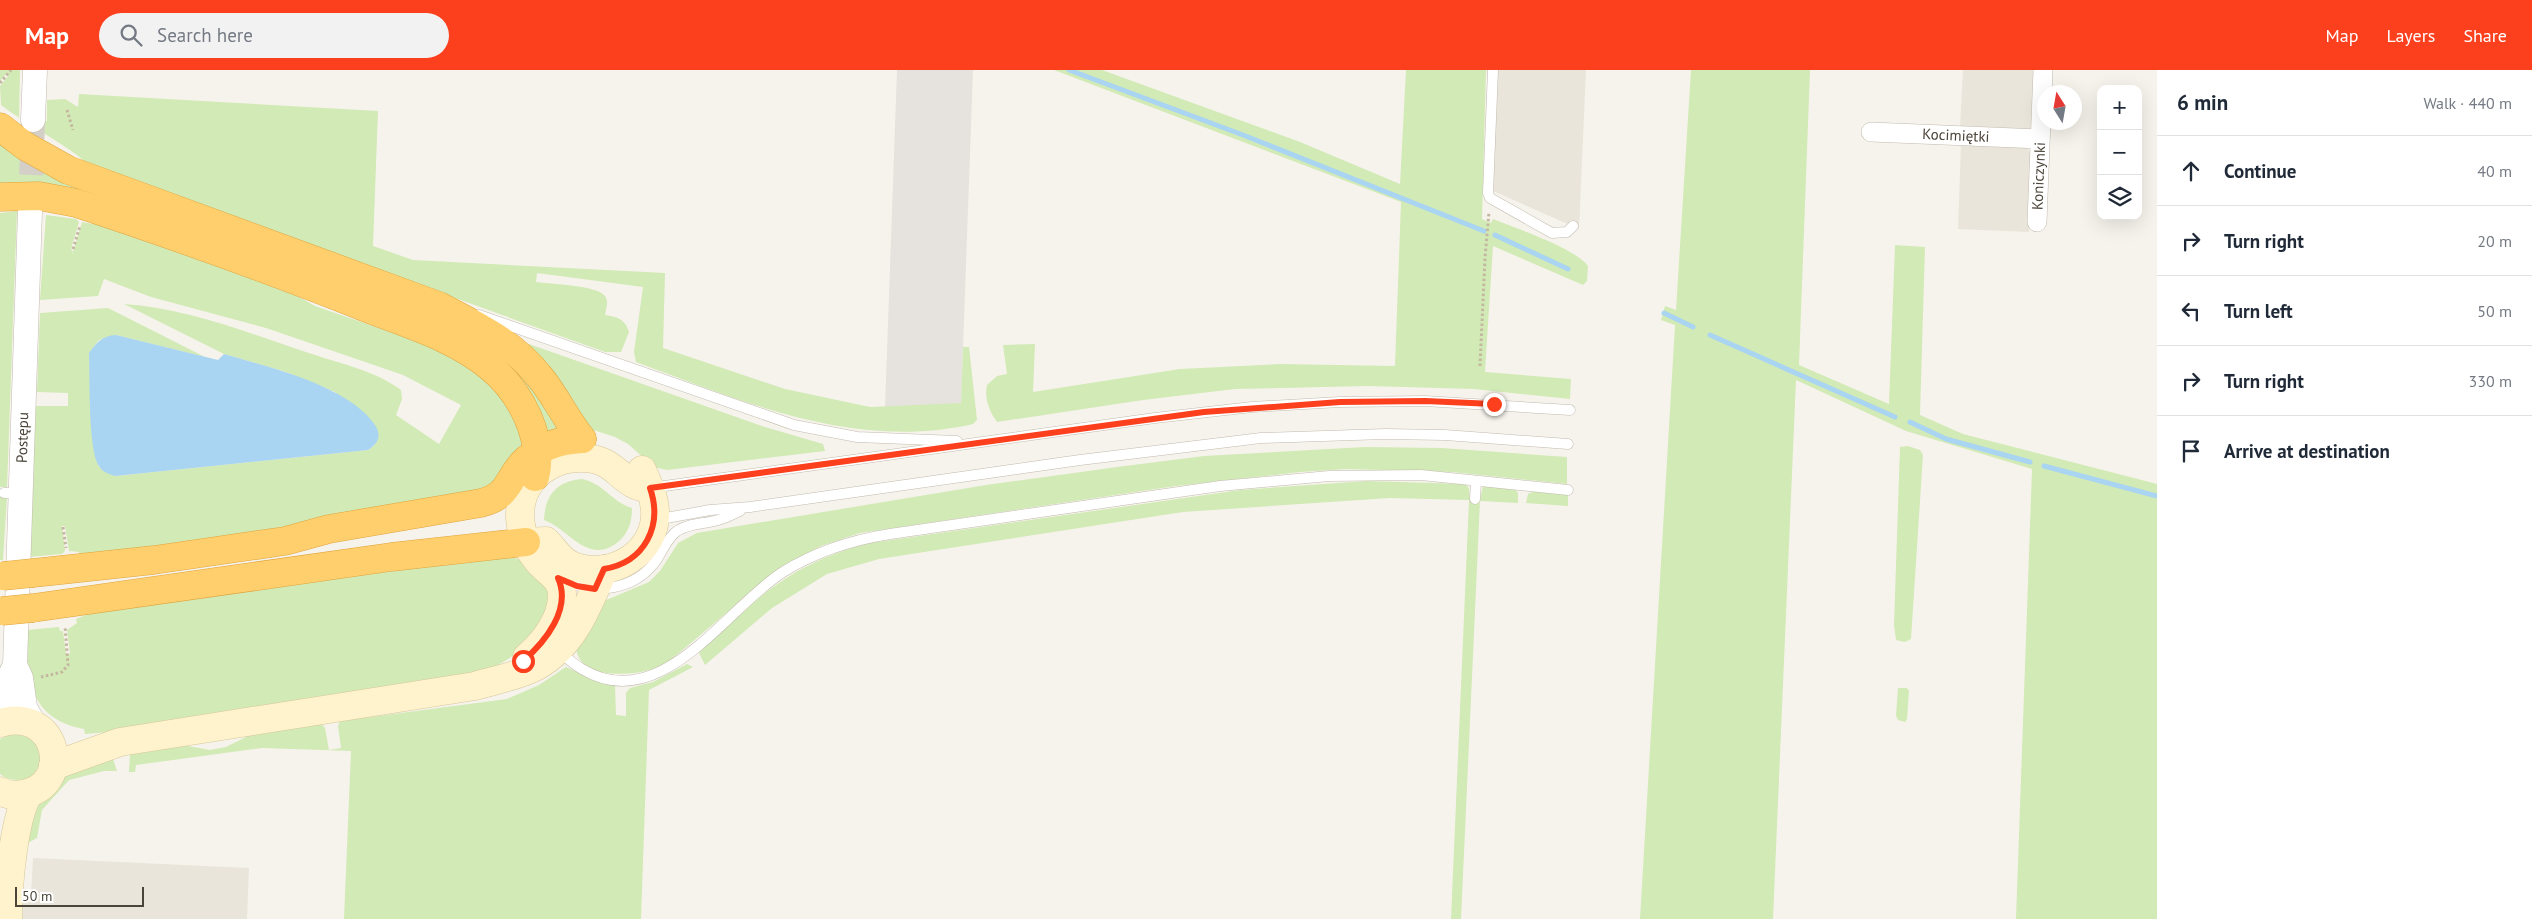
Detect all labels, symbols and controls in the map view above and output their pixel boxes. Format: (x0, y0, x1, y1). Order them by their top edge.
search box (99, 13, 449, 58)
text: Map (25, 20, 69, 51)
icon: search (117, 21, 145, 49)
text: Search here (157, 23, 253, 47)
text: Map (2326, 24, 2358, 47)
text: Layers (2386, 24, 2435, 47)
text: Share (2463, 24, 2507, 47)
north arrow (2037, 85, 2082, 130)
map controls (2097, 85, 2142, 220)
button: + (2097, 85, 2142, 130)
text: 6 min (2177, 89, 2228, 116)
text: Walk · 440 m (2423, 93, 2512, 113)
street label: Kocimiętki (1922, 124, 1990, 146)
button: − (2097, 130, 2142, 175)
street label: Koniczynki (2027, 142, 2049, 210)
icon: ahead (2177, 157, 2205, 185)
text: Continue (2224, 159, 2296, 183)
text: 40 m (2477, 161, 2512, 181)
button: layers (2097, 175, 2142, 220)
icon: right (2177, 227, 2205, 255)
text: Turn right (2224, 229, 2304, 253)
text: 20 m (2477, 231, 2512, 251)
icon: left (2177, 297, 2205, 325)
text: Turn left (2224, 299, 2293, 323)
text: 50 m (2477, 301, 2512, 321)
icon: right (2177, 367, 2205, 395)
text: Turn right (2224, 369, 2304, 393)
text: 330 m (2469, 371, 2512, 391)
route end (1483, 393, 1506, 416)
street label: Postępu (12, 412, 32, 463)
icon: arrive (2177, 437, 2205, 465)
text: Arrive at destination (2224, 439, 2390, 463)
route start (512, 650, 535, 673)
scale bar (15, 884, 144, 907)
text: 50 m (22, 887, 52, 905)

